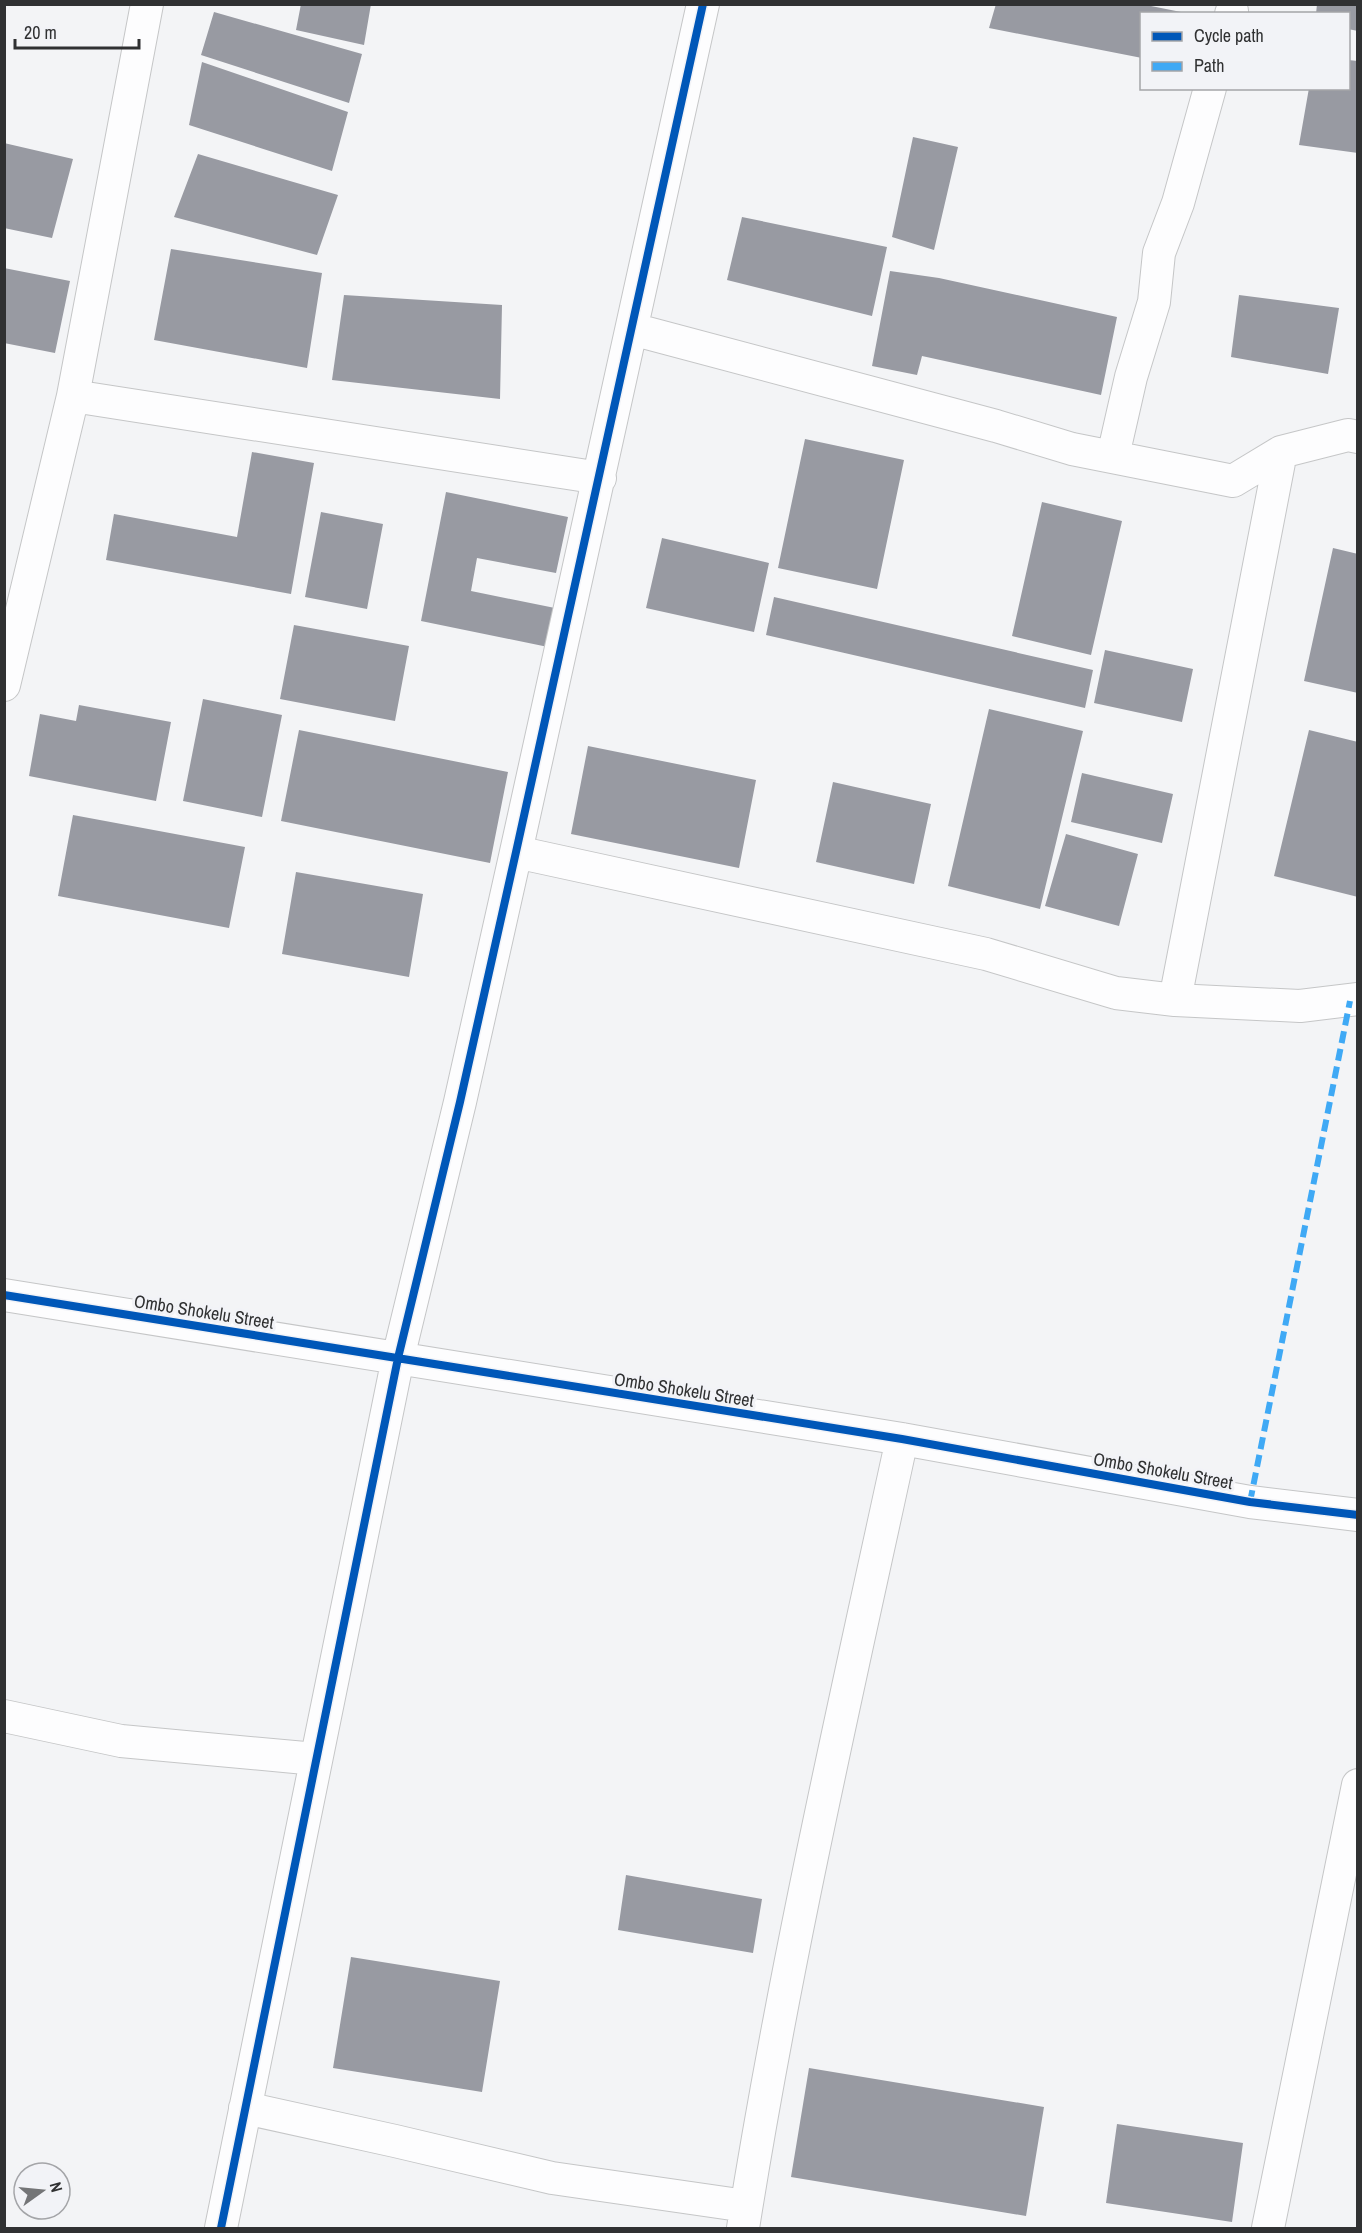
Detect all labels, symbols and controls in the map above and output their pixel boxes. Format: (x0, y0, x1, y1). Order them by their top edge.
scale bar (15, 12, 140, 50)
legend (1140, 12, 1350, 90)
text: 20 m (24, 20, 57, 45)
text: Cycle path (1194, 23, 1264, 48)
text: Path (1194, 53, 1224, 78)
street label: Ombo Shokelu Street (132, 1288, 276, 1335)
street label: Ombo Shokelu Street (612, 1366, 756, 1413)
street label: Ombo Shokelu Street (1091, 1446, 1235, 1495)
north arrow (12, 2161, 72, 2221)
text: N (45, 2180, 68, 2195)

